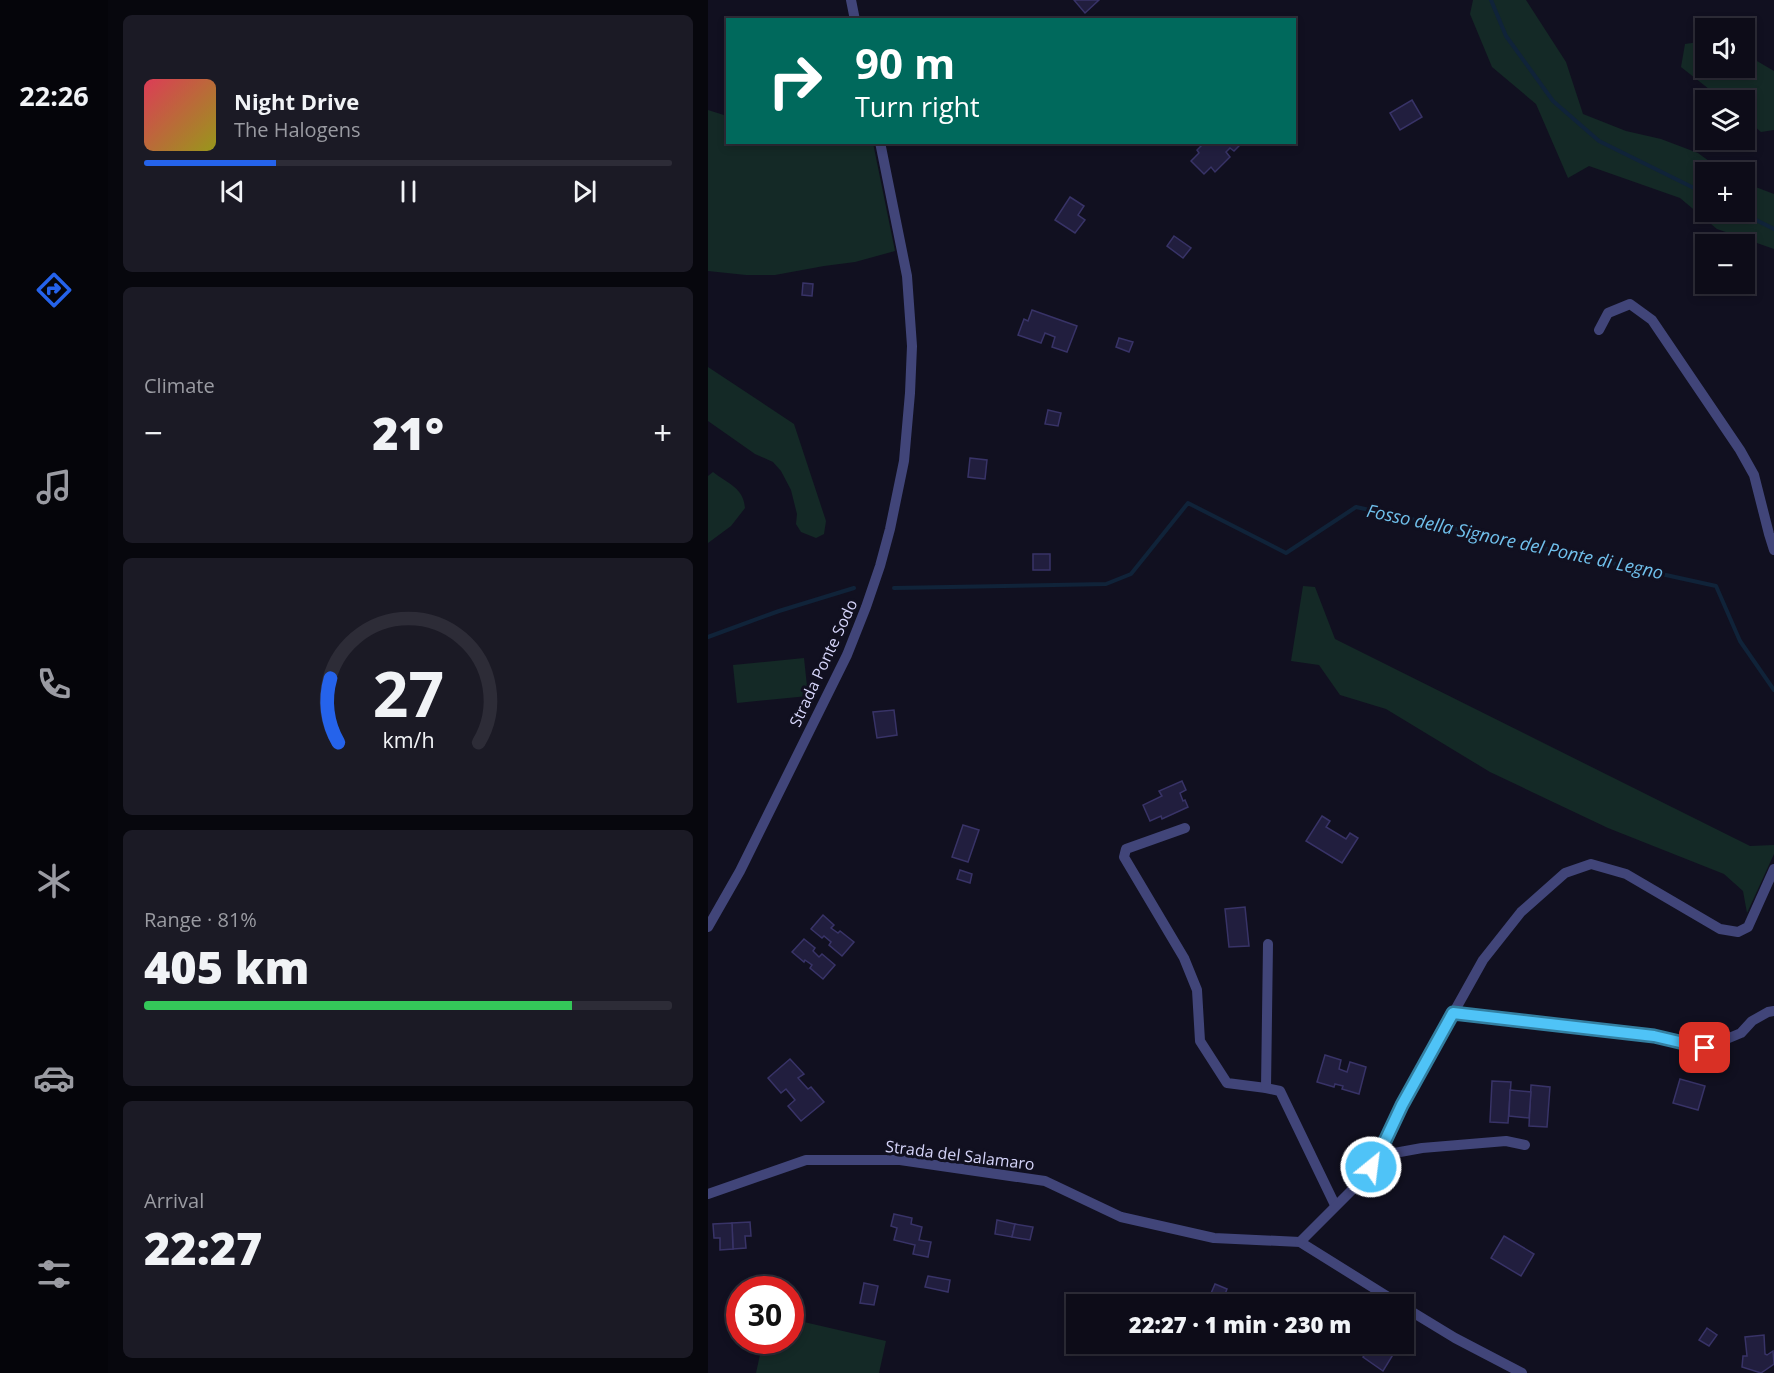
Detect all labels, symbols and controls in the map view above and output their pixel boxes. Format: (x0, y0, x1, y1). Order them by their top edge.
map controls (1695, 18, 1755, 294)
button: sound (1695, 18, 1755, 78)
text: 90 m (855, 34, 955, 91)
icon: right (756, 42, 834, 120)
text: 22:26 (19, 77, 89, 114)
text: Night Drive (234, 86, 359, 116)
text: Turn right (855, 88, 980, 125)
button: layers (1695, 90, 1755, 150)
text: The Halogens (234, 116, 361, 143)
button: + (1695, 162, 1755, 222)
icon: previous (216, 175, 249, 208)
icon: pause (392, 175, 425, 208)
icon: next (568, 175, 601, 208)
button: − (1695, 234, 1755, 294)
icon: directions (33, 269, 75, 311)
text: Climate (144, 372, 215, 399)
text: 21° (372, 402, 444, 463)
text: − (144, 410, 163, 455)
text: + (653, 410, 672, 455)
icon: music (33, 466, 75, 508)
water label: Fosso della Signore del Ponte di Legno (1365, 498, 1666, 584)
street label: Strada Ponte Sodo (784, 596, 862, 730)
text: 27 (372, 651, 444, 736)
icon: phone (33, 663, 75, 705)
text: km/h (382, 726, 434, 755)
icon: climate (33, 860, 75, 902)
text: Range · 81% (144, 906, 257, 933)
text: 405 km (144, 936, 309, 997)
pin (1679, 1022, 1730, 1073)
icon: arrive (1688, 1031, 1721, 1064)
icon: car (33, 1057, 75, 1099)
street label: Strada del Salamaro (884, 1135, 1036, 1175)
position arrow (1339, 1135, 1403, 1199)
text: Arrival (144, 1187, 204, 1214)
text: 22:27 (144, 1217, 262, 1278)
icon: filters (33, 1253, 75, 1295)
speed limit sign: 30 (726, 1276, 804, 1354)
text: 22:27 · 1 min · 230 m (1129, 1309, 1351, 1339)

